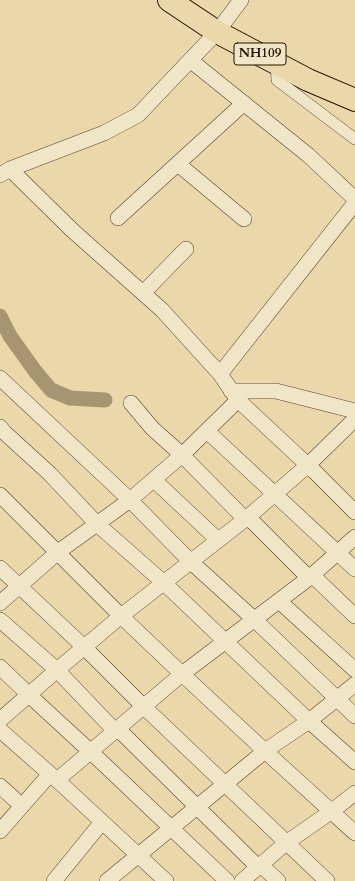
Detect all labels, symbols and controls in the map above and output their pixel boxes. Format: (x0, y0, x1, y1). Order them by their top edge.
road number: NH109 (234, 43, 286, 65)

